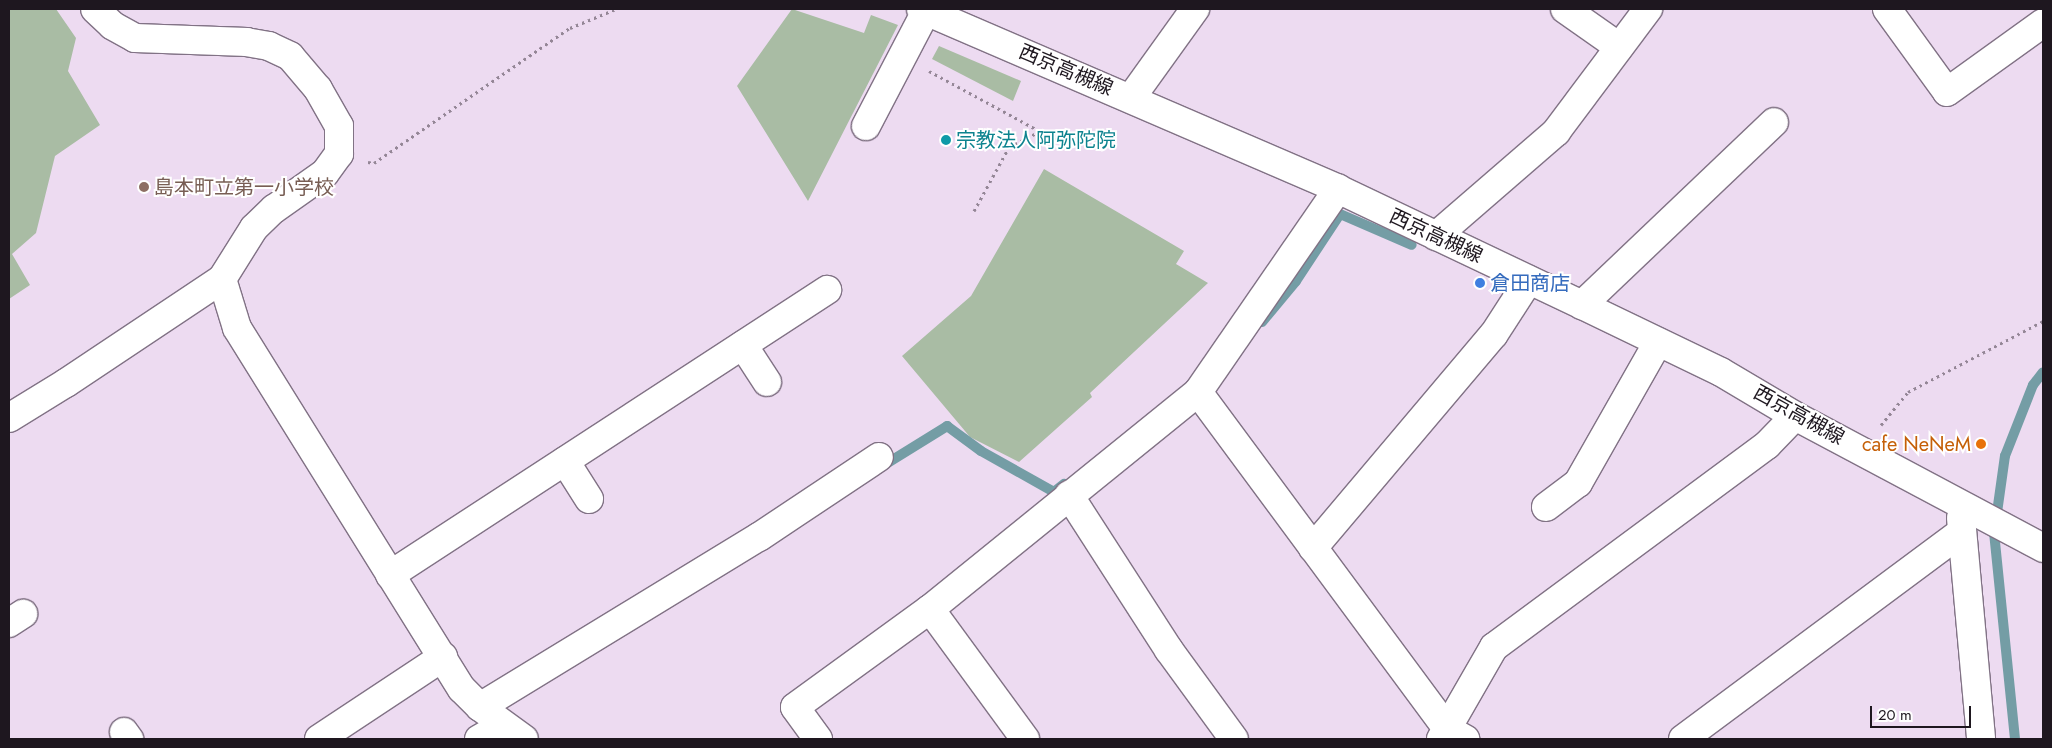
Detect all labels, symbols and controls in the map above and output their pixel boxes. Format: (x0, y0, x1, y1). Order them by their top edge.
street label: 西京高槻線 (1015, 39, 1117, 101)
place label: 宗教法人阿弥陀院 (956, 128, 1116, 152)
marker: 宗教法人阿弥陀院 (940, 134, 952, 146)
place label: 島本町立第一小学校 (154, 175, 334, 199)
marker: 島本町立第一小学校 (138, 181, 150, 193)
street label: 西京高槻線 (1386, 204, 1486, 268)
place label: 倉田商店 (1490, 271, 1570, 295)
marker: 倉田商店 (1474, 277, 1486, 289)
street label: 西京高槻線 (1749, 380, 1849, 450)
place label: cafe NeNeM (1862, 432, 1971, 456)
marker: cafe NeNeM (1975, 438, 1987, 450)
scale bar (1872, 696, 1973, 728)
text: 20 m (1878, 704, 1912, 726)

